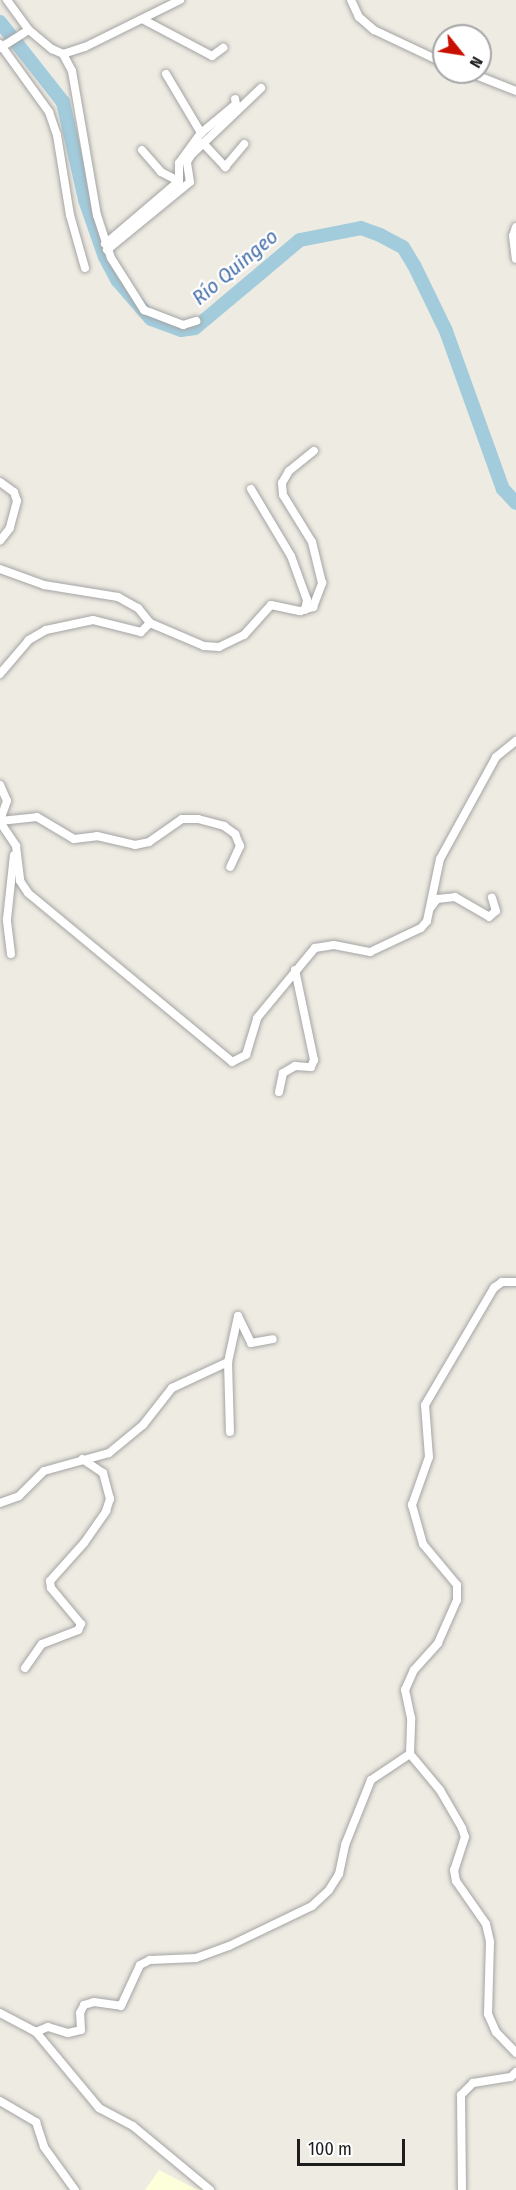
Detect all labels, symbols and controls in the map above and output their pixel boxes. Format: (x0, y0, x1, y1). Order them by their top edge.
north arrow (432, 24, 492, 84)
text: N (466, 53, 487, 71)
water label: Río Quingeo (187, 224, 283, 310)
scale bar (300, 2127, 408, 2165)
text: 100 m (308, 2138, 352, 2160)

